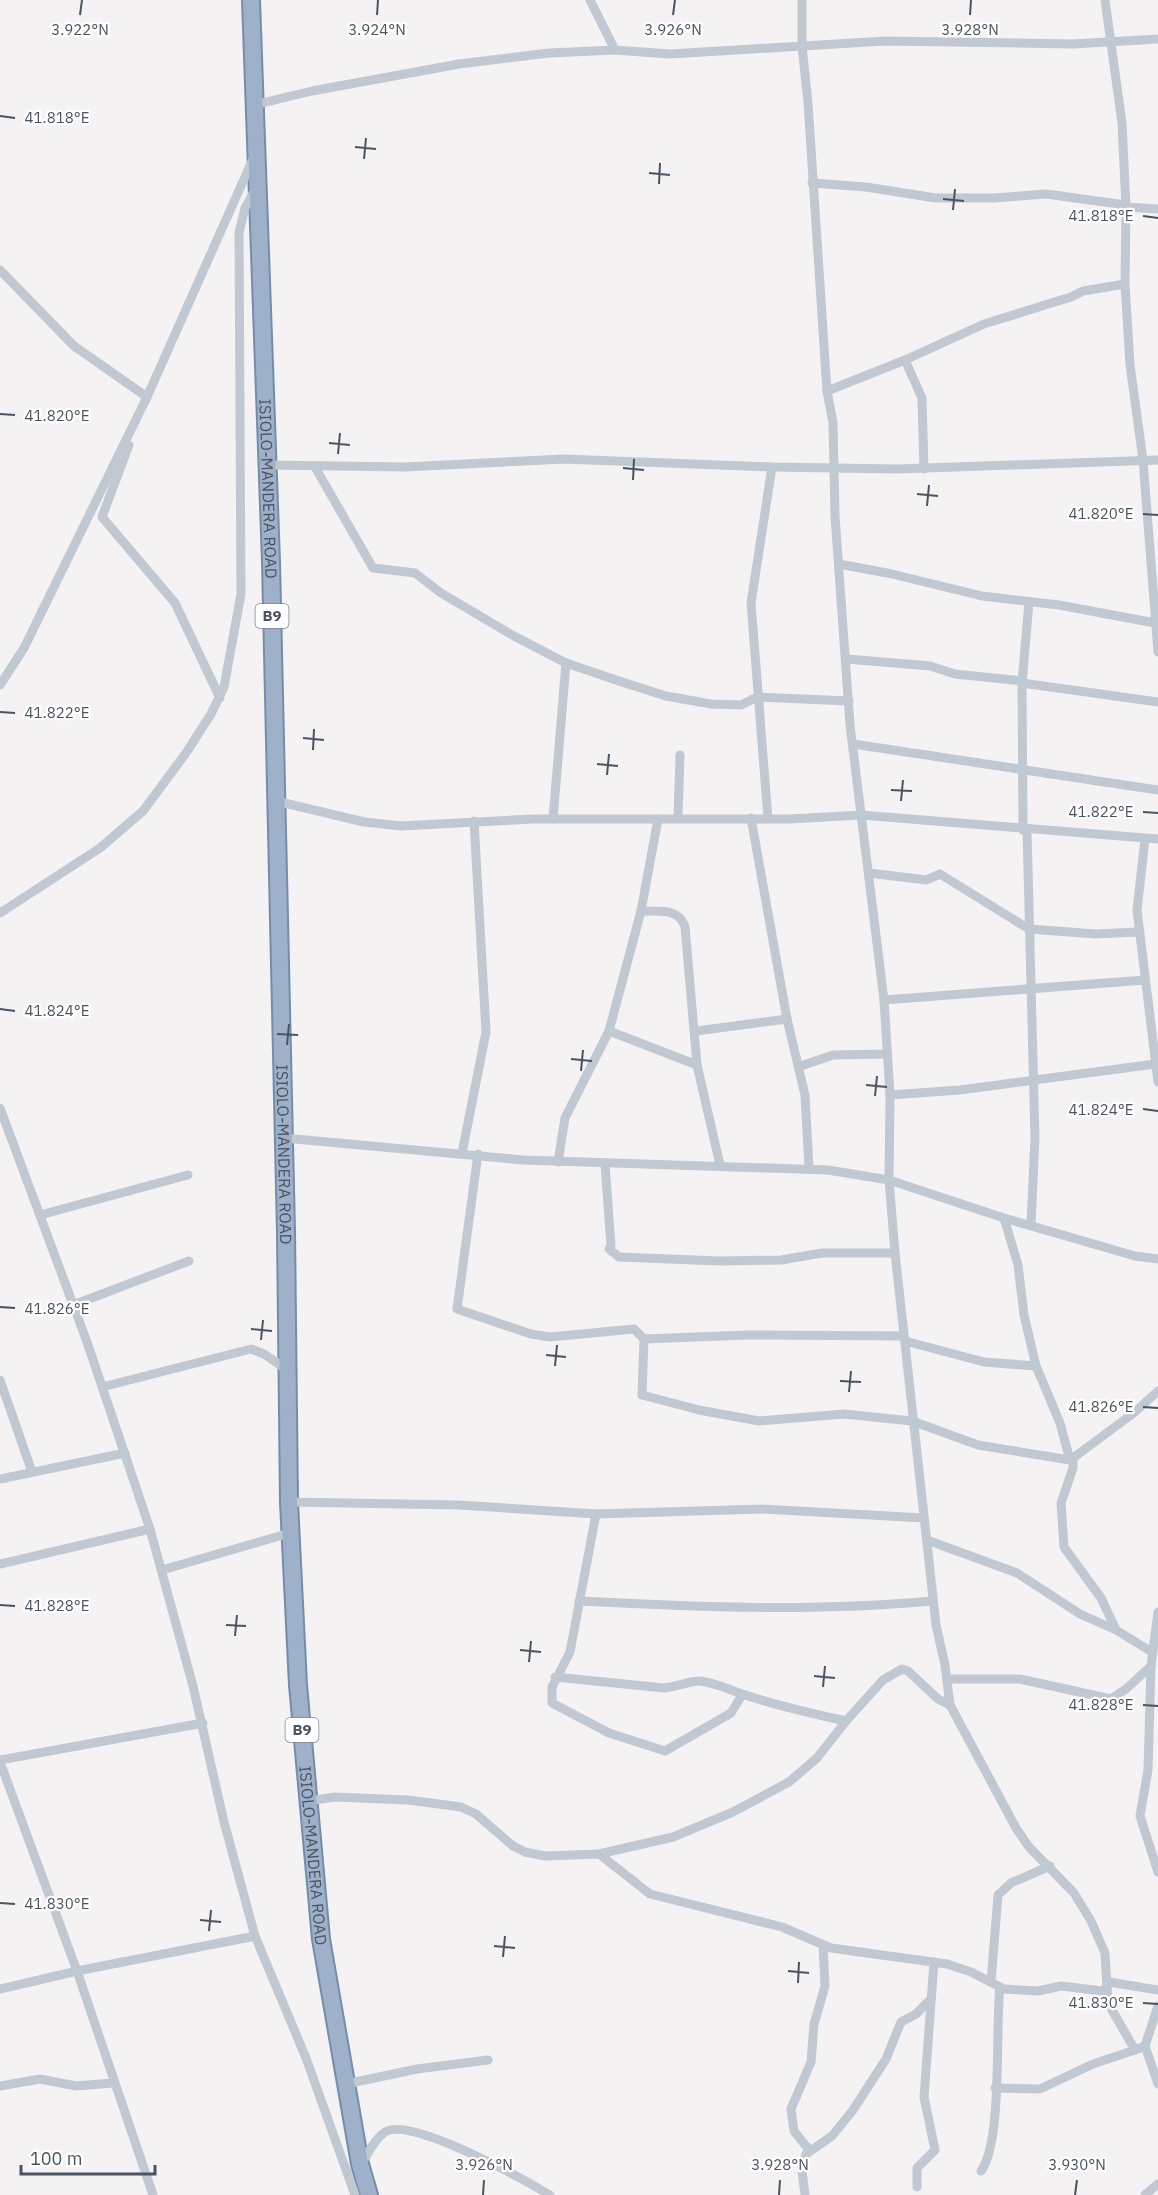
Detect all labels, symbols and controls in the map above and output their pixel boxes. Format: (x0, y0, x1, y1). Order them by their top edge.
text: 3.922°N (51, 20, 109, 39)
text: 3.924°N (348, 20, 406, 39)
text: 3.926°N (644, 20, 702, 39)
text: 3.928°N (941, 20, 999, 39)
text: 41.818°E (25, 108, 89, 127)
text: 41.818°E (1069, 206, 1133, 225)
street label: ISIOLO-MANDERA ROAD (255, 398, 281, 579)
text: 41.820°E (25, 406, 89, 425)
text: 41.820°E (1069, 504, 1133, 523)
road number: B9 (256, 604, 288, 628)
text: 41.822°E (25, 703, 89, 722)
text: 41.822°E (1069, 802, 1133, 821)
text: 41.824°E (25, 1001, 89, 1020)
street label: ISIOLO-MANDERA ROAD (272, 1064, 296, 1245)
text: 41.824°E (1069, 1100, 1133, 1119)
text: 41.826°E (25, 1299, 89, 1318)
text: 41.826°E (1069, 1397, 1133, 1416)
text: 41.828°E (25, 1596, 89, 1615)
text: 41.828°E (1069, 1695, 1133, 1714)
road number: B9 (286, 1718, 318, 1742)
street label: ISIOLO-MANDERA ROAD (295, 1765, 332, 1947)
text: 41.830°E (25, 1894, 89, 1913)
text: 41.830°E (1069, 1993, 1133, 2012)
scale bar (21, 2138, 154, 2176)
text: 100 m (30, 2147, 82, 2170)
text: 3.926°N (455, 2155, 513, 2174)
text: 3.928°N (751, 2155, 809, 2174)
text: 3.930°N (1048, 2155, 1106, 2174)

